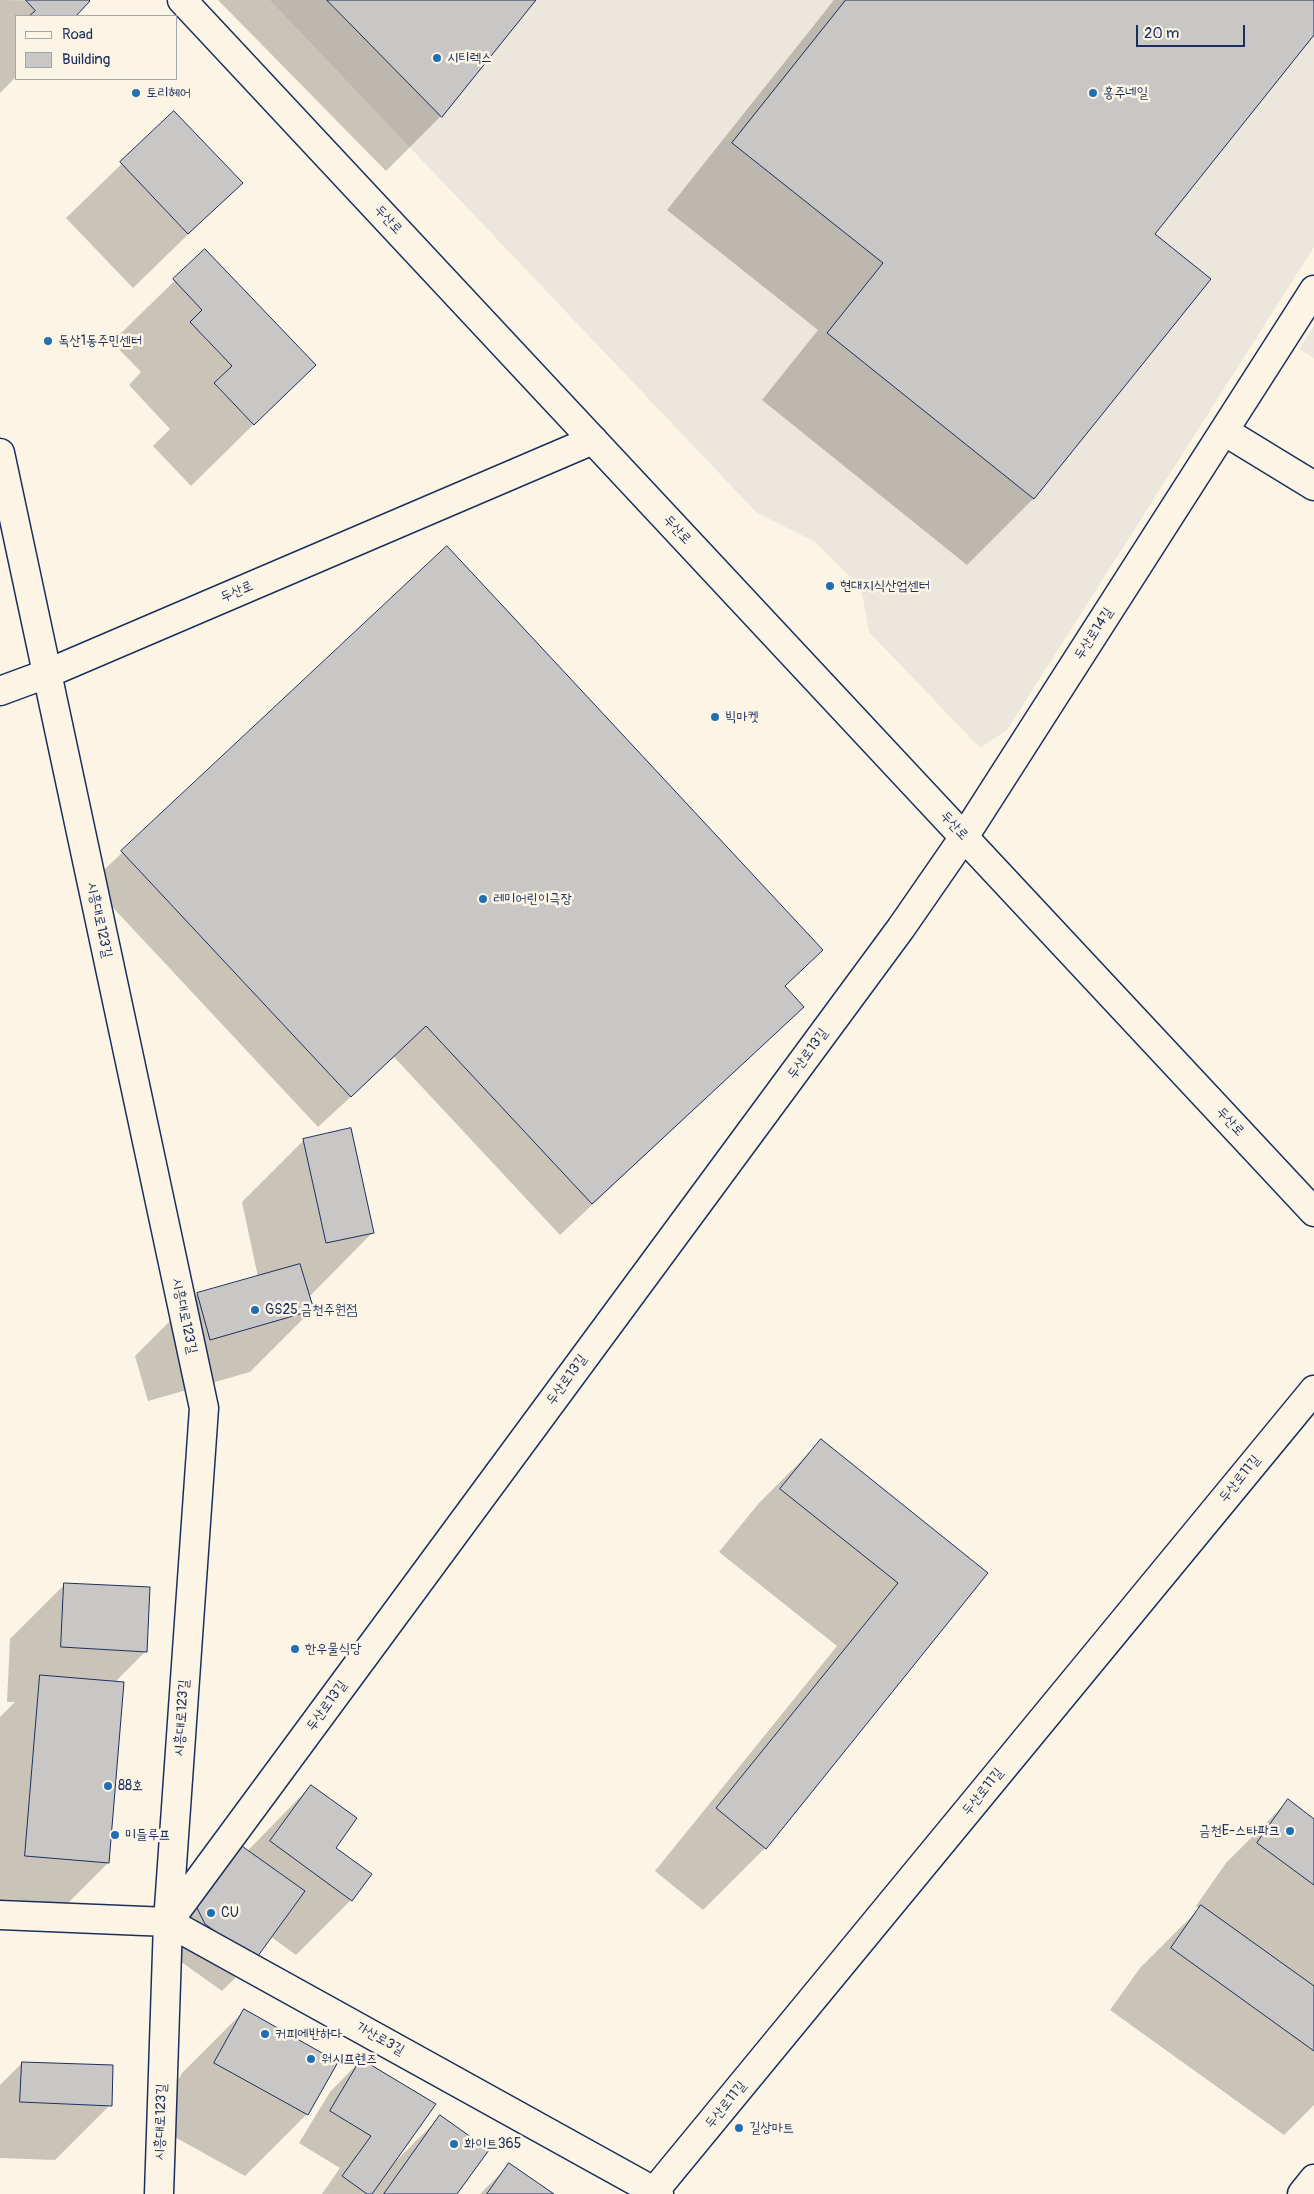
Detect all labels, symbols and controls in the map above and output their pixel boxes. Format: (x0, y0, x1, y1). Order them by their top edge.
legend (15, 15, 178, 80)
scale bar (1139, 15, 1248, 47)
text: 20 m (1144, 24, 1179, 43)
text: Road (62, 25, 93, 44)
text: Building (62, 50, 110, 69)
place label: 시티렉스 (447, 50, 492, 66)
marker: 시티렉스 (431, 52, 443, 64)
place label: 토리헤어 (146, 85, 191, 101)
place label: 홍주네일 (1103, 85, 1148, 101)
marker: 토리헤어 (130, 87, 142, 99)
marker: 홍주네일 (1087, 87, 1099, 99)
street label: 두산로 (370, 202, 406, 238)
place label: 독산1동주민센터 (58, 333, 142, 349)
marker: 독산1동주민센터 (42, 335, 54, 347)
street label: 두산로 (659, 512, 695, 548)
street label: 두산로 (218, 578, 256, 606)
place label: 현대지식산업센터 (840, 578, 930, 594)
marker: 현대지식산업센터 (824, 580, 836, 592)
street label: 두산로14길 (1071, 605, 1117, 663)
place label: 빅마켓 (725, 709, 759, 725)
marker: 빅마켓 (709, 711, 721, 723)
street label: 두산로 (936, 808, 972, 844)
street label: 시흥대로123길 (83, 881, 115, 959)
place label: 레미어린이극장 (493, 891, 572, 907)
marker: 레미어린이극장 (477, 893, 489, 905)
street label: 두산로13길 (784, 1025, 832, 1083)
street label: 두산로 (1212, 1104, 1248, 1140)
street label: 시흥대로123길 (168, 1277, 200, 1355)
place label: GS25 금천주원점 (265, 1302, 357, 1318)
marker: GS25 금천주원점 (249, 1304, 261, 1316)
street label: 두산로13길 (543, 1351, 591, 1409)
street label: 두산로11길 (1216, 1452, 1264, 1506)
place label: 한우물식당 (305, 1641, 361, 1657)
marker: 한우물식당 (289, 1643, 301, 1655)
street label: 두산로13길 (303, 1677, 351, 1735)
street label: 시흥대로123길 (171, 1679, 193, 1757)
street label: 두산로11길 (959, 1765, 1007, 1819)
place label: 88호 (118, 1778, 143, 1794)
marker: 88호 (102, 1780, 114, 1792)
place label: 금천E-스타파크 (1199, 1823, 1280, 1839)
marker: 금천E-스타파크 (1284, 1825, 1296, 1837)
place label: 미들루프 (125, 1827, 170, 1843)
marker: 미들루프 (109, 1829, 121, 1841)
place label: CU (221, 1905, 239, 1921)
marker: CU (205, 1907, 217, 1919)
street label: 가산로3길 (353, 2019, 407, 2059)
place label: 커피에반하다 (275, 2026, 343, 2042)
marker: 커피에반하다 (259, 2028, 271, 2040)
place label: 워시프렌즈 (321, 2051, 377, 2067)
marker: 워시프렌즈 (305, 2053, 317, 2065)
street label: 두산로11길 (702, 2078, 750, 2132)
street label: 시흥대로123길 (151, 2083, 171, 2161)
place label: 길상마트 (749, 2120, 794, 2136)
marker: 길상마트 (733, 2122, 745, 2134)
place label: 화이트365 (464, 2136, 521, 2152)
marker: 화이트365 (448, 2138, 460, 2150)

